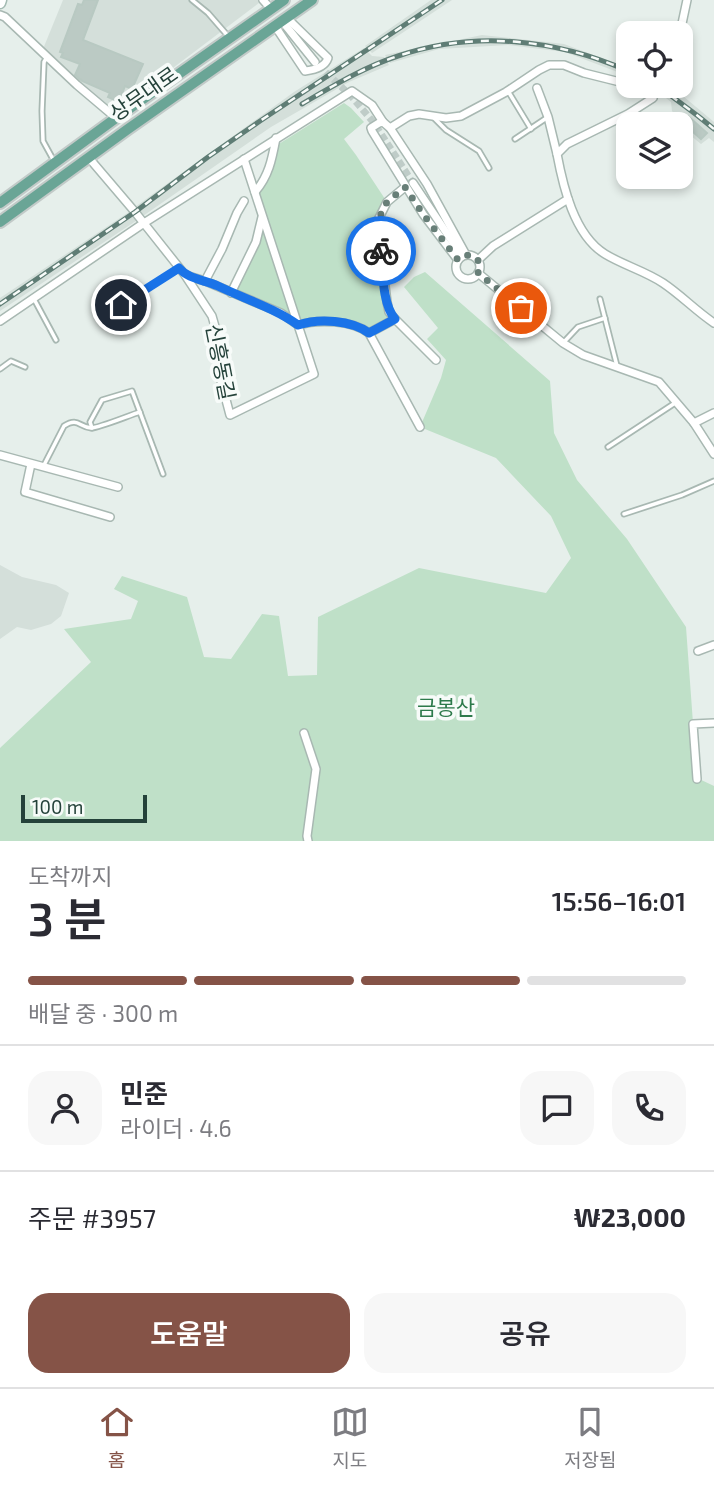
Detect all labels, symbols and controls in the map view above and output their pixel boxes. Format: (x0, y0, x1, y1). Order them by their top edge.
map controls (616, 21, 693, 189)
button: locate (616, 21, 693, 98)
street label: 상무대로 (104, 60, 182, 125)
button: layers (616, 112, 693, 189)
courier (346, 216, 416, 286)
icon: bike (362, 232, 400, 270)
pin (91, 275, 151, 335)
pin (491, 278, 551, 338)
icon: home (102, 286, 140, 324)
icon: bag (502, 289, 540, 327)
street label: 신흥동길 (202, 321, 241, 402)
park label: 금봉산 (417, 694, 475, 719)
scale bar (21, 792, 147, 824)
text: 100 m (32, 795, 83, 818)
text: 도착까지 (28, 862, 113, 890)
text: 15:56–16:01 (552, 885, 686, 916)
text: 3 분 (28, 890, 106, 945)
text: 배달 중 · 300 m (28, 999, 178, 1027)
button: person (28, 1071, 102, 1145)
button: chat (520, 1071, 594, 1145)
button: phone (612, 1071, 686, 1145)
text: 민준 (120, 1077, 168, 1108)
text: 라이더 · 4.6 (120, 1114, 232, 1142)
text: ₩23,000 (574, 1201, 686, 1232)
text: 주문 #3957 (28, 1202, 156, 1233)
button: 도움말 (28, 1293, 350, 1373)
button: 공유 (364, 1293, 686, 1373)
tab: 홈 (98, 1403, 136, 1472)
tab: 지도 (331, 1403, 369, 1472)
tab: 저장됨 (564, 1403, 616, 1472)

